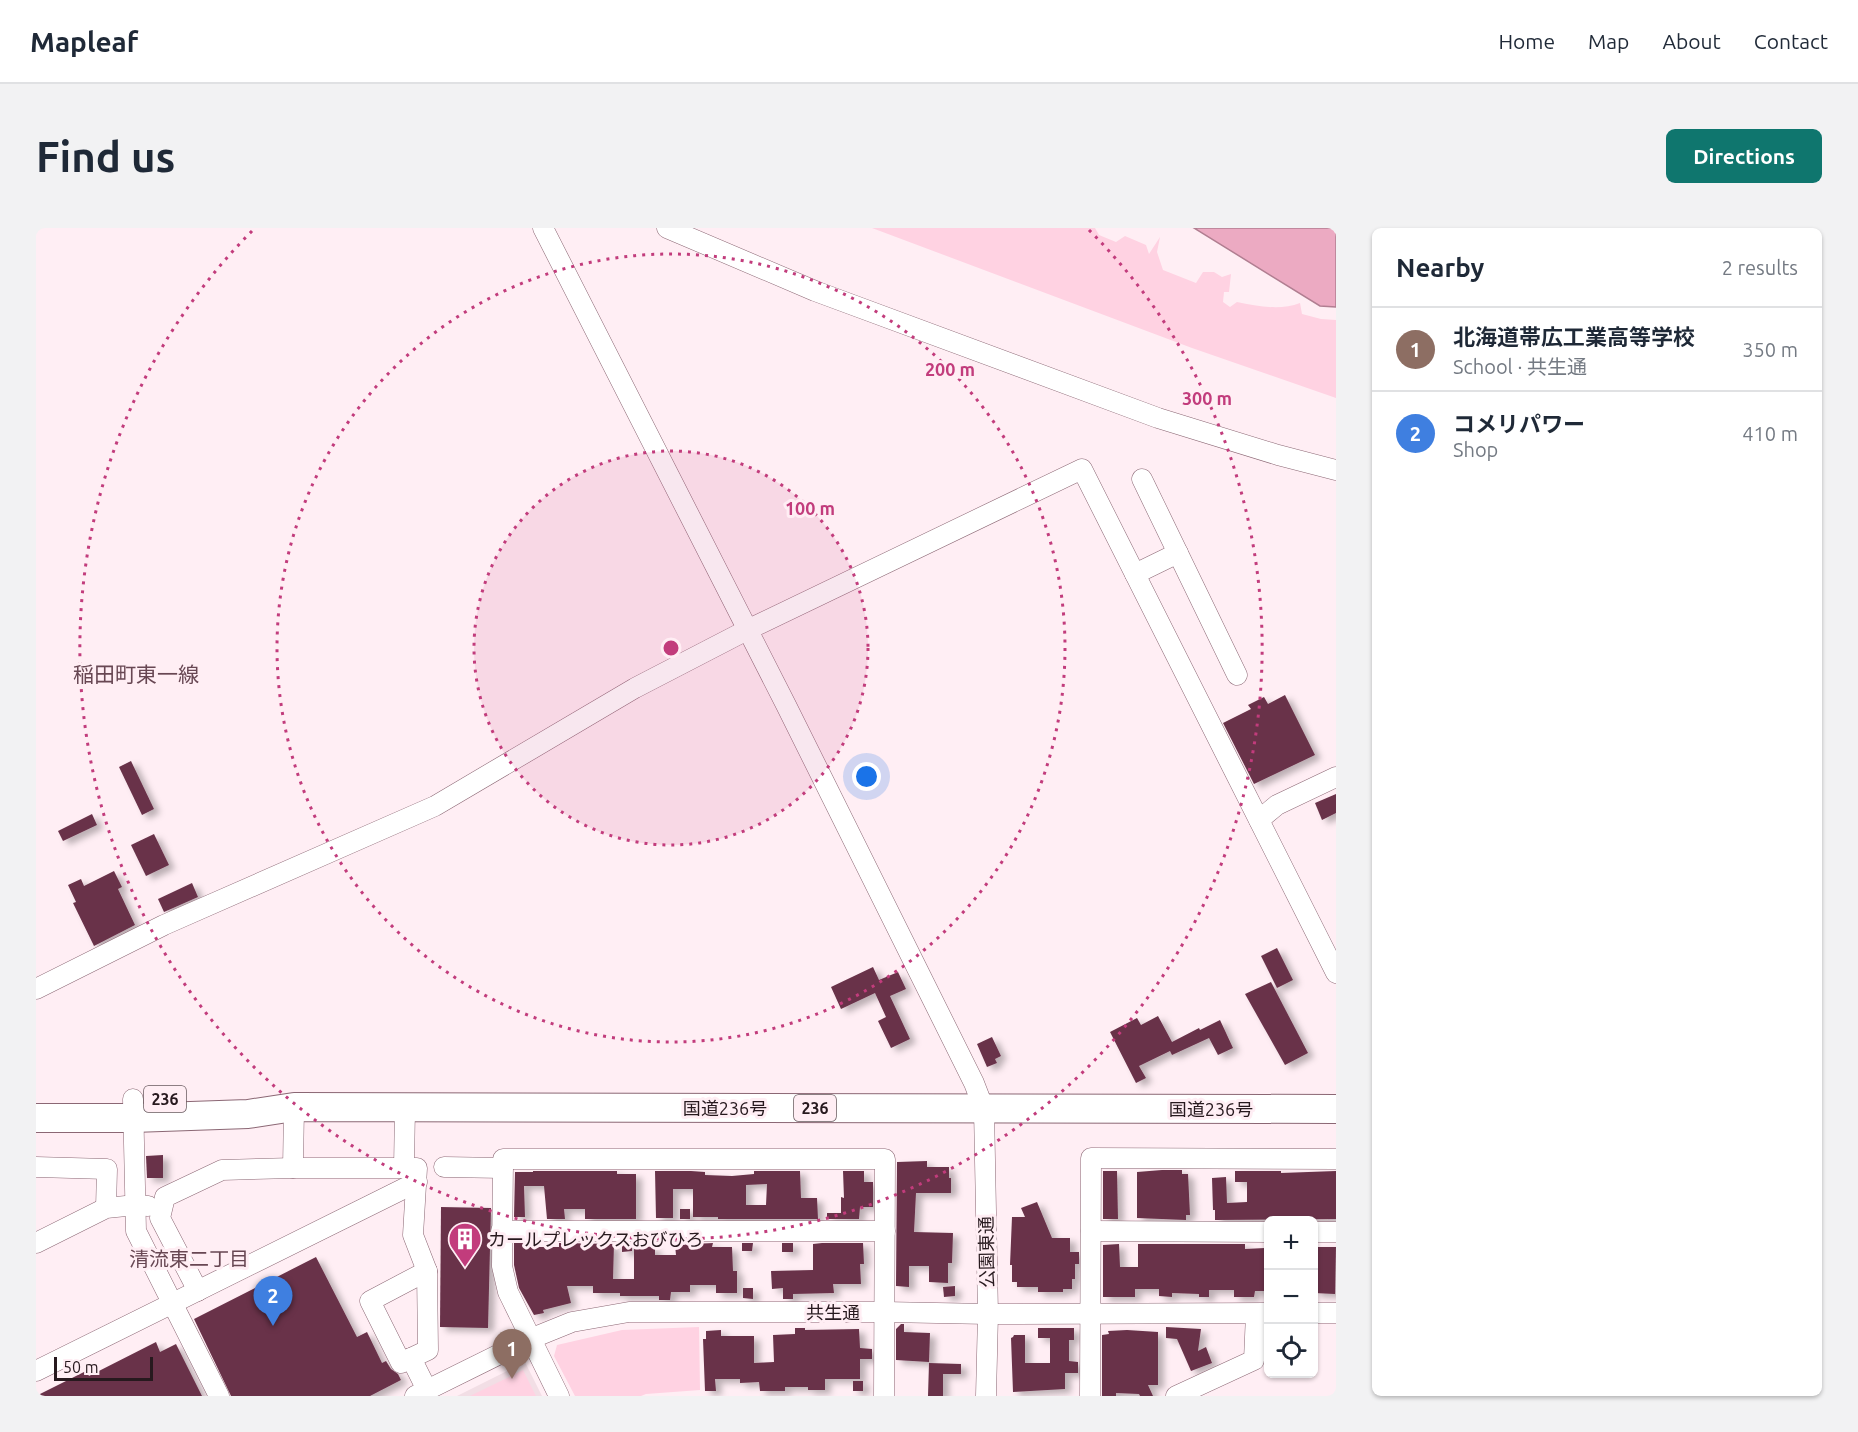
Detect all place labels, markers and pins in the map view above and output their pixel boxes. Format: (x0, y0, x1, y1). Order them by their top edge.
centre of rings (661, 638, 681, 658)
building icon: カールプレックスおびひろ (447, 1221, 483, 1268)
place label: カールプレックスおびひろ (488, 1229, 703, 1249)
pin: 2 (254, 1276, 292, 1326)
pin: 1 (492, 1330, 532, 1379)

